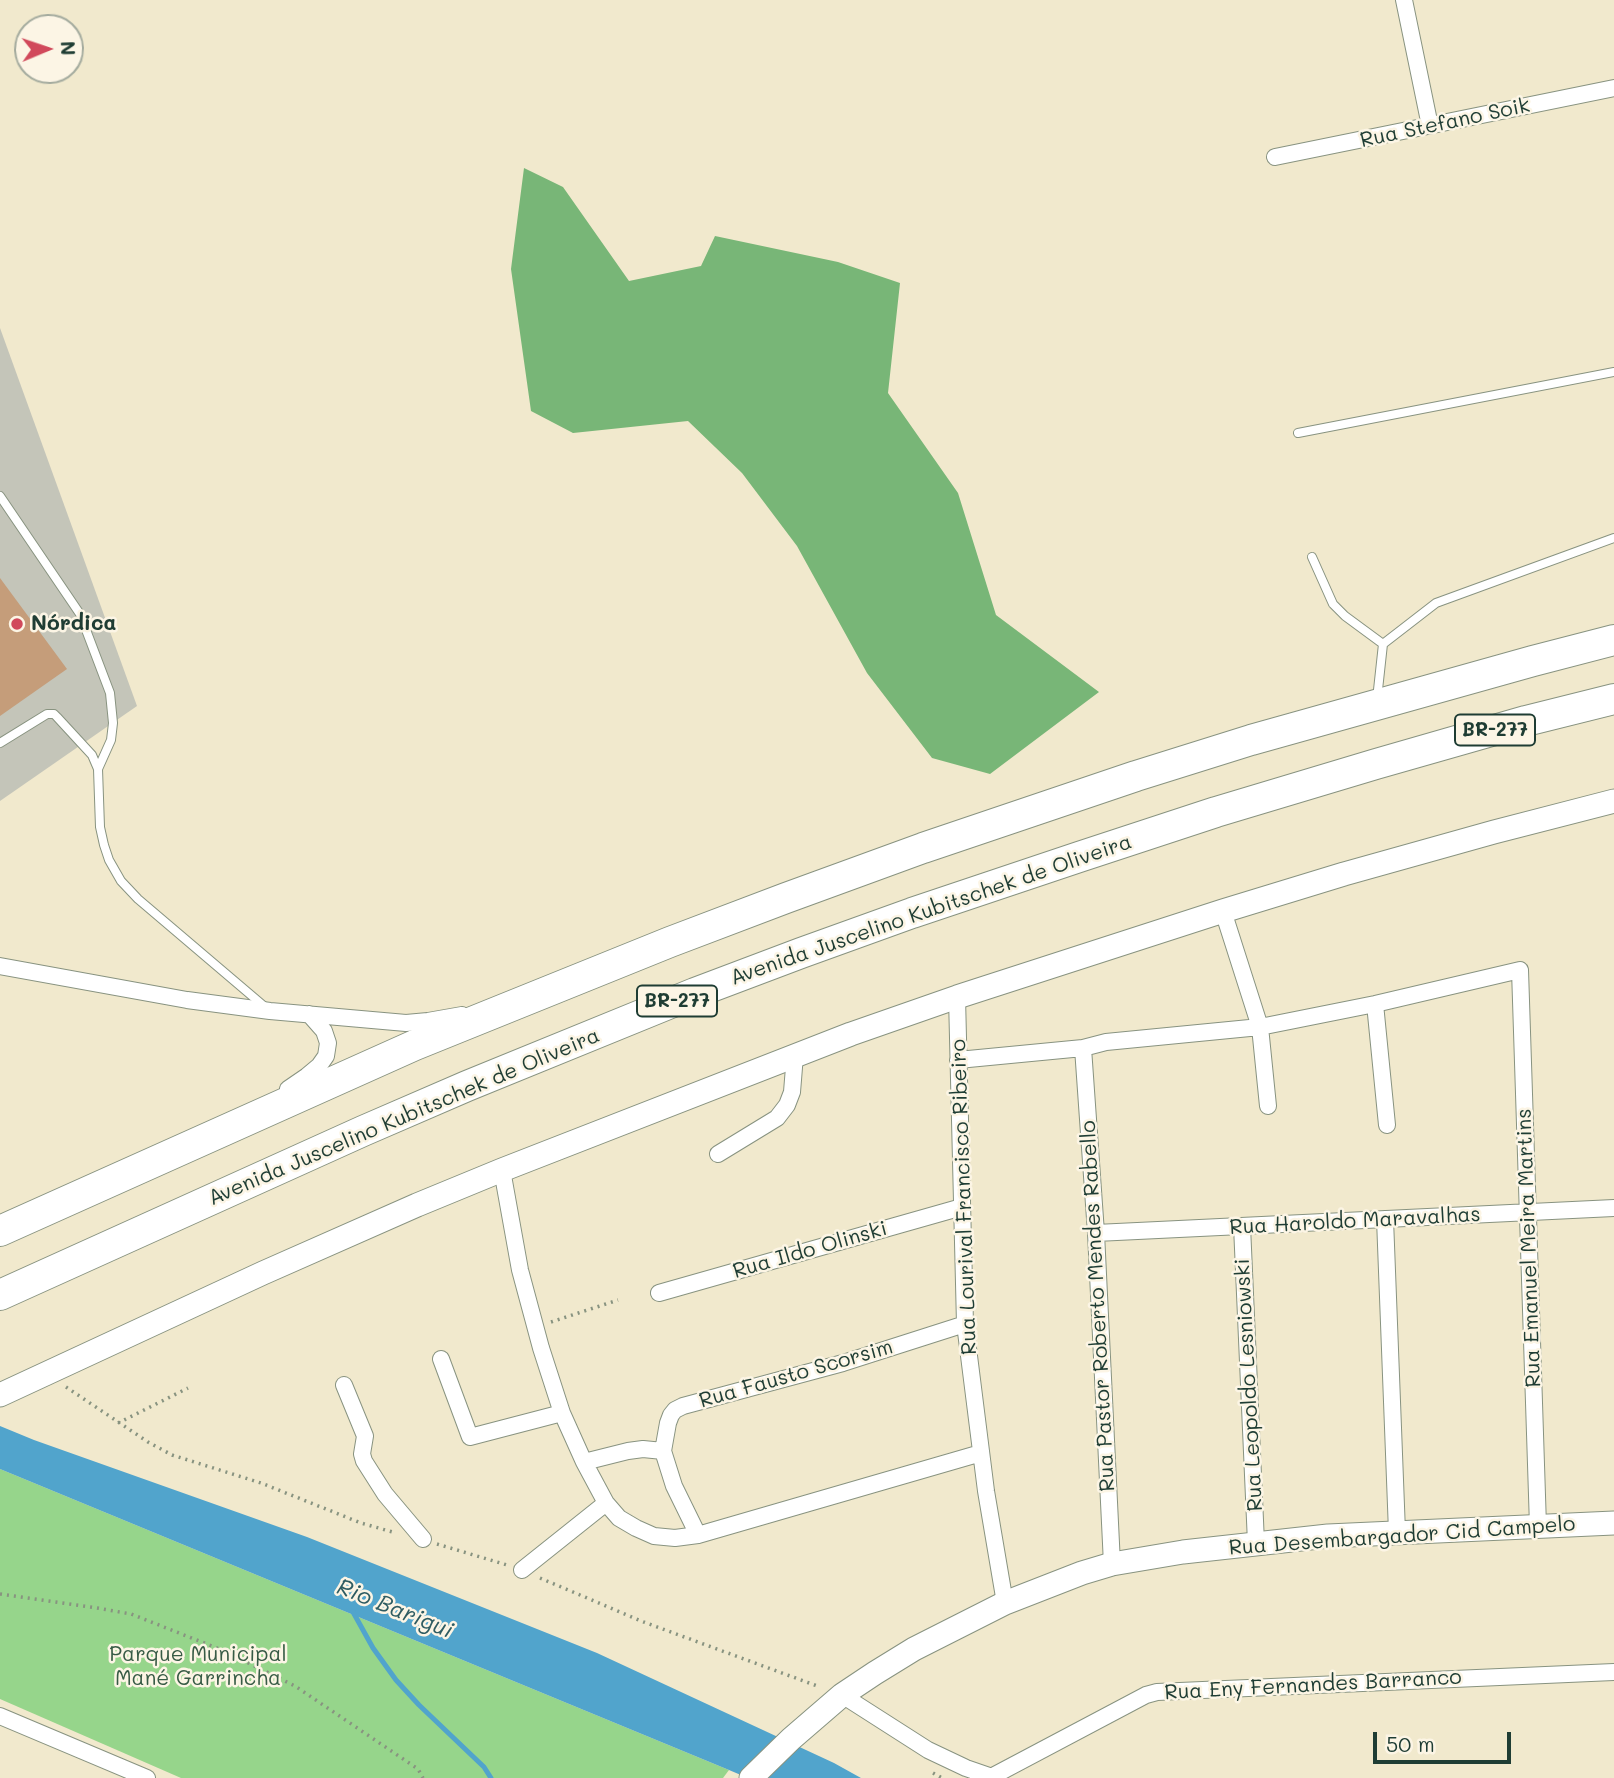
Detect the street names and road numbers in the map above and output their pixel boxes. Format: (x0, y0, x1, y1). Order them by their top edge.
street label: Rua Stefano Soik (1358, 93, 1532, 153)
road number: BR-277 (1455, 715, 1535, 746)
street label: Avenida Juscelino Kubitschek de Oliveira (727, 829, 1135, 991)
road number: BR-277 (637, 986, 717, 1016)
street label: Avenida Juscelino Kubitschek de Oliveira (204, 1023, 604, 1211)
street label: Rua Lourival Francisco Ribeiro (946, 1039, 982, 1355)
street label: Rua Emanuel Meira Martins (1512, 1108, 1546, 1388)
street label: Rua Pastor Roberto Mendes Rabello (1076, 1120, 1120, 1492)
street label: Rua Haroldo Maravalhas (1229, 1202, 1481, 1240)
street label: Rua Ildo Olinski (730, 1216, 890, 1284)
street label: Rua Leopoldo Lesniowski (1230, 1258, 1268, 1512)
street label: Rua Fausto Scorsim (696, 1334, 896, 1414)
street label: Rua Desembargador Cid Campelo (1228, 1511, 1576, 1561)
street label: Rua Eny Fernandes Barranco (1164, 1665, 1462, 1705)

